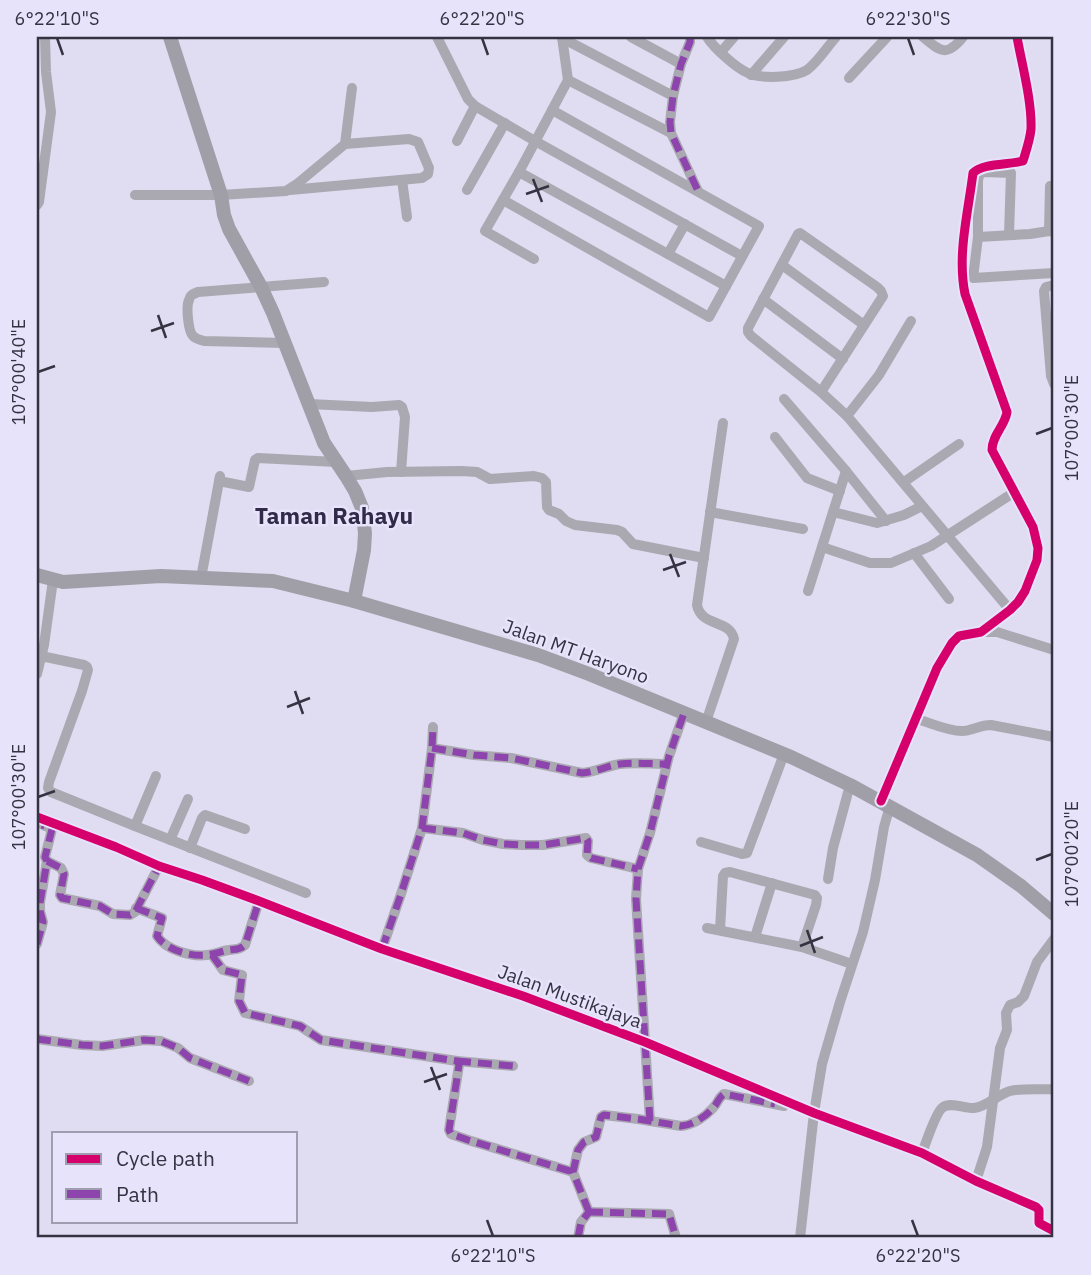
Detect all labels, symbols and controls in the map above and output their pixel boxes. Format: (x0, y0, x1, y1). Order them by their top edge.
text: 6°22'10"S (15, 7, 99, 30)
text: 6°22'20"S (440, 7, 524, 30)
text: 6°22'30"S (866, 7, 950, 30)
text: 107°00'40"E (7, 319, 30, 425)
text: 107°00'30"E (1060, 375, 1083, 481)
district label: Taman Rahayu (255, 500, 413, 530)
street label: Jalan MT Haryono (500, 613, 652, 689)
text: 107°00'30"E (7, 744, 30, 850)
text: 107°00'20"E (1060, 801, 1083, 907)
street label: Jalan Mustikajaya (495, 959, 645, 1033)
legend (52, 1132, 298, 1222)
text: Cycle path (116, 1144, 215, 1172)
text: Path (116, 1180, 159, 1208)
text: 6°22'10"S (451, 1244, 535, 1267)
text: 6°22'20"S (876, 1244, 960, 1267)

